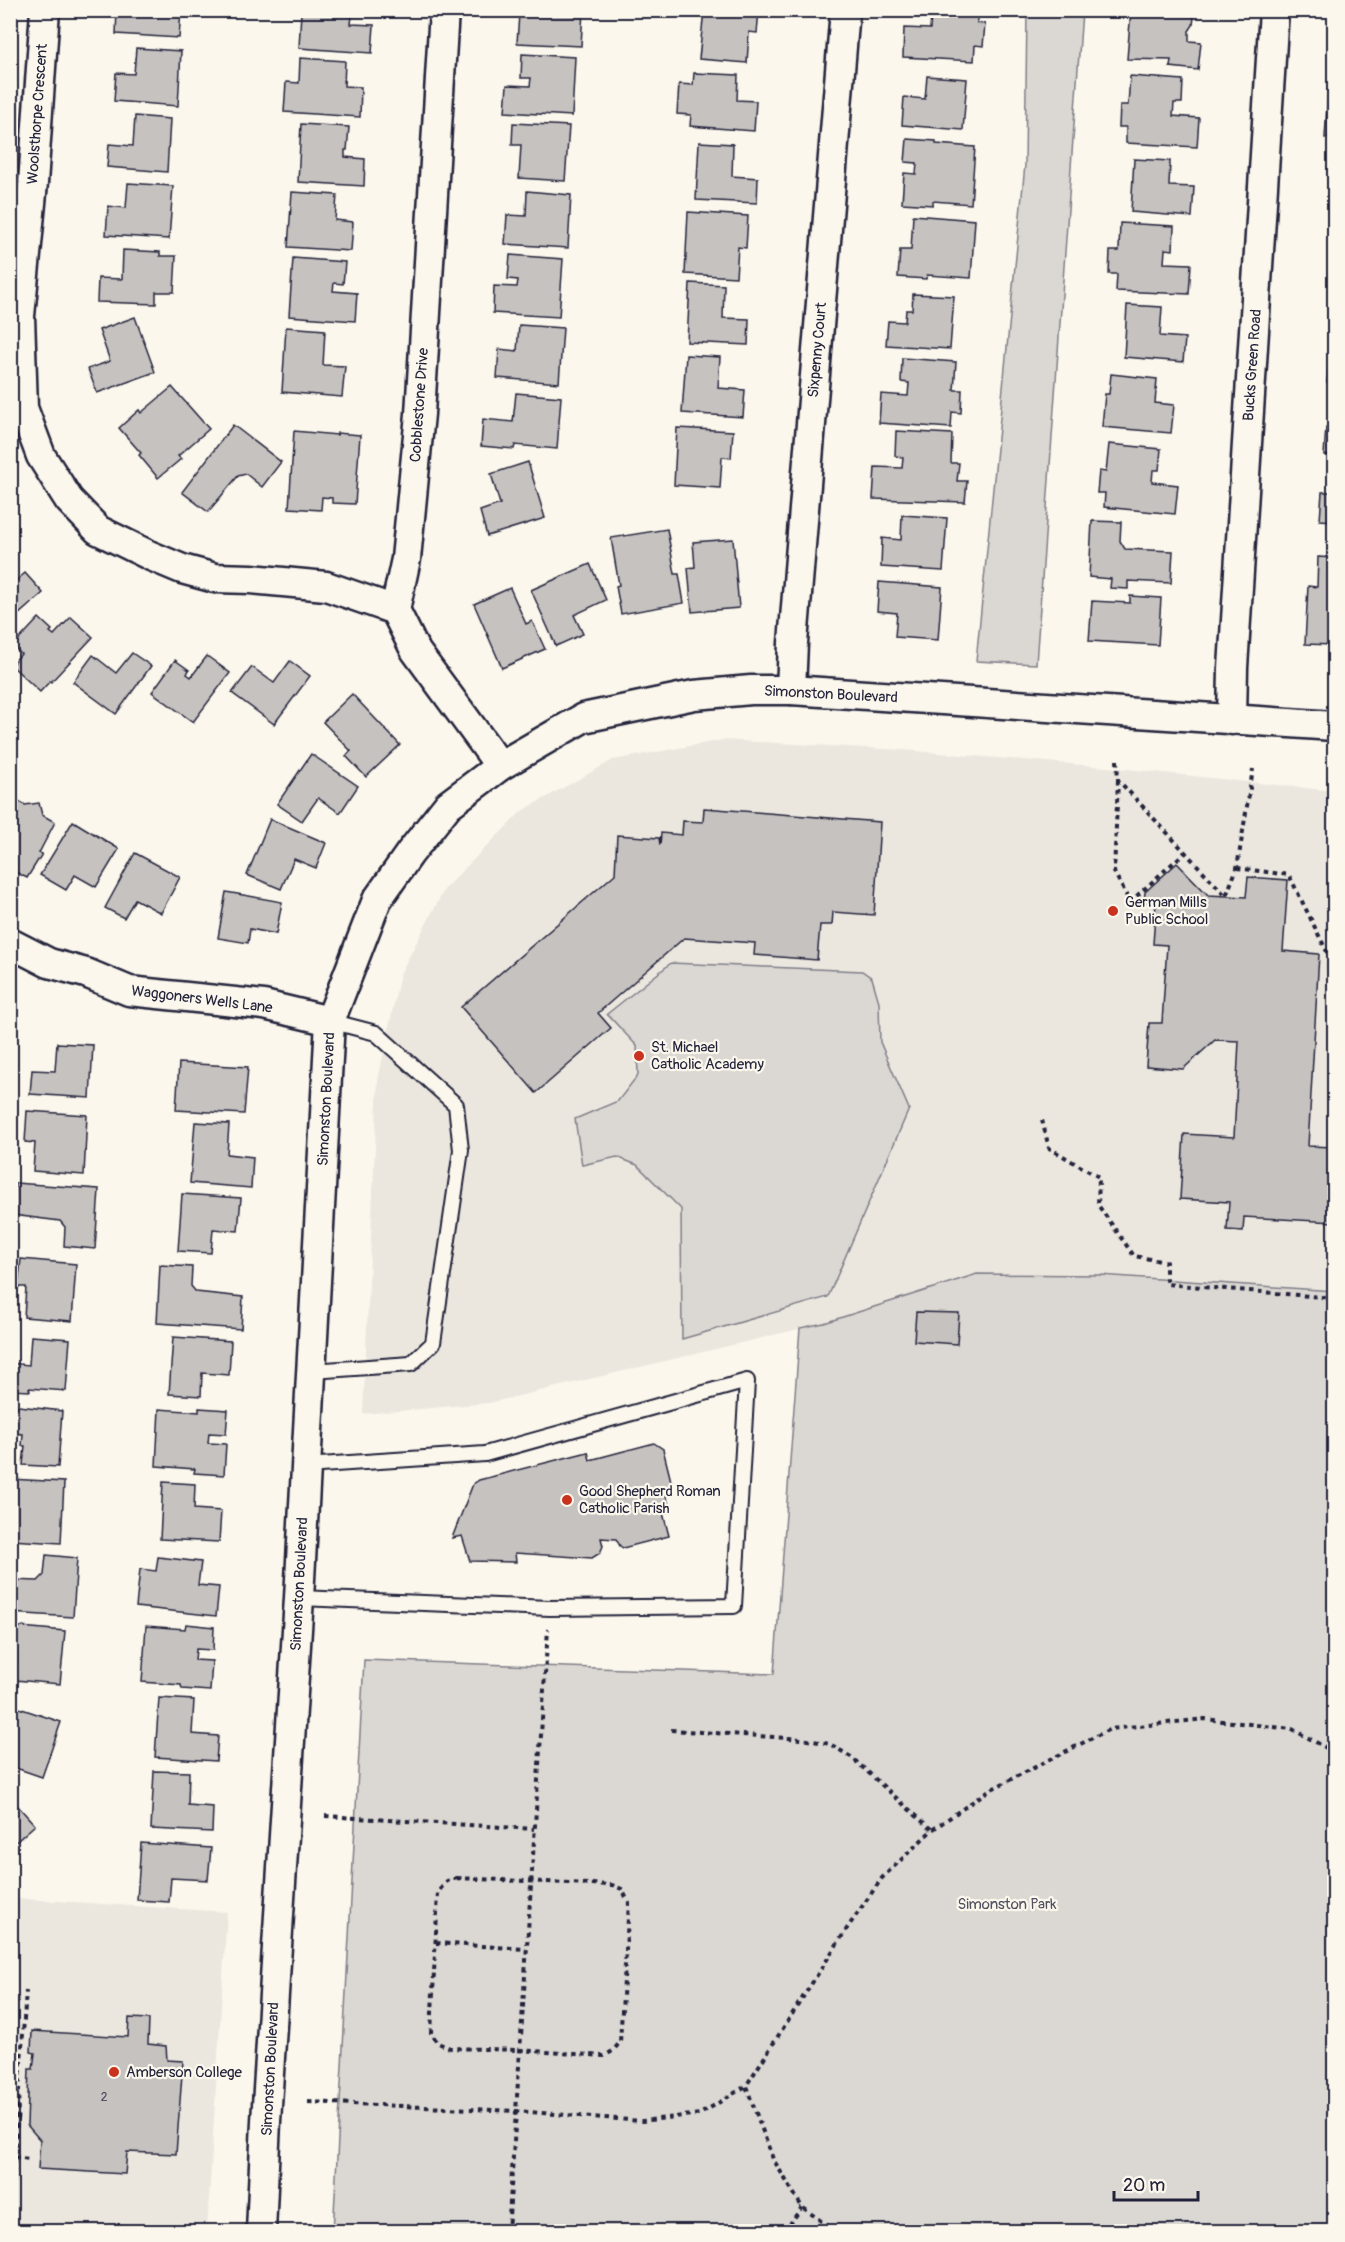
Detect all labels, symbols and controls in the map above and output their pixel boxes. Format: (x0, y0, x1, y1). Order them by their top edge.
street label: Woolsthorpe Crescent (23, 42, 52, 185)
street label: Sixpenny Court (804, 301, 831, 399)
street label: Bucks Green Road (1239, 308, 1266, 422)
street label: Cobblestone Drive (406, 346, 433, 463)
street label: Simonston Boulevard (764, 682, 898, 707)
place label: German Mills Public School (1125, 893, 1208, 929)
marker: German Mills Public School (1106, 904, 1120, 918)
street label: Waggoners Wells Lane (130, 981, 274, 1018)
street label: Simonston Boulevard (314, 1032, 339, 1166)
place label: St. Michael Catholic Academy (651, 1038, 764, 1074)
marker: St. Michael Catholic Academy (632, 1049, 646, 1063)
place label: Good Shepherd Roman Catholic Parish (579, 1482, 721, 1518)
marker: Good Shepherd Roman Catholic Parish (560, 1493, 574, 1507)
street label: Simonston Boulevard (287, 1517, 312, 1651)
park label: Simonston Park (957, 1895, 1057, 1914)
street label: Simonston Boulevard (258, 2002, 283, 2136)
place label: Amberson College (126, 2063, 243, 2082)
marker: Amberson College (107, 2065, 121, 2079)
house number: 2 (101, 2090, 108, 2105)
scale bar (1114, 2164, 1198, 2202)
text: 20 m (1123, 2174, 1165, 2197)

